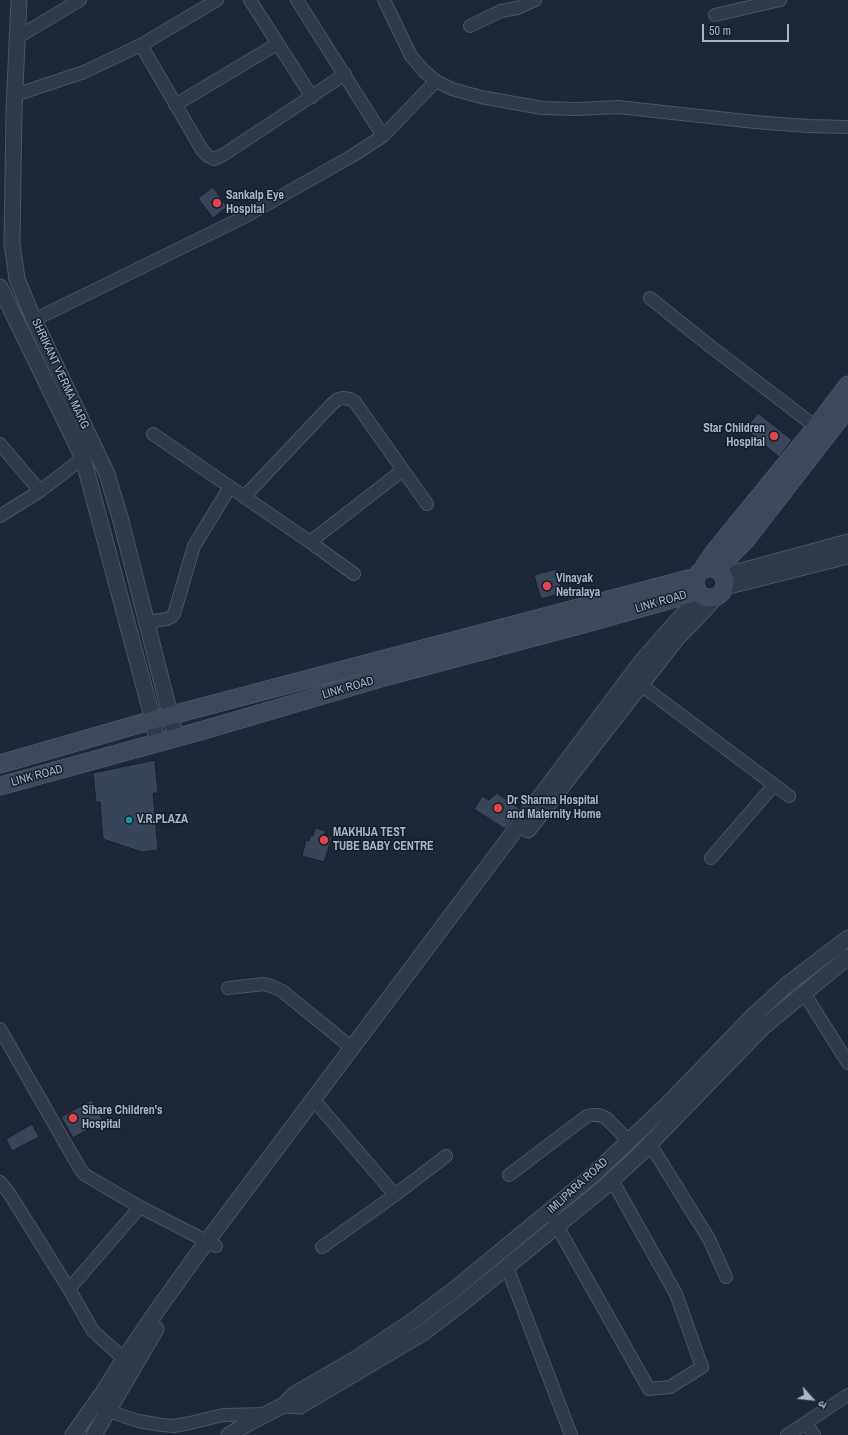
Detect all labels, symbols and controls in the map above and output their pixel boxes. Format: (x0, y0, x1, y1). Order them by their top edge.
scale bar (704, 16, 791, 42)
text: 50 m (709, 23, 731, 39)
place label: Sankalp Eye Hospital (226, 189, 284, 217)
marker: Sankalp Eye Hospital (211, 197, 223, 209)
street label: SHRIKANT VERMA MARG (28, 317, 92, 431)
place label: Star Children Hospital (703, 422, 765, 450)
marker: Star Children Hospital (768, 430, 780, 442)
place label: Vinayak Netralaya (556, 572, 600, 600)
marker: Vinayak Netralaya (541, 580, 553, 592)
street label: LINK ROAD (634, 588, 688, 616)
street label: LINK ROAD (321, 674, 375, 702)
street label: LINK ROAD (10, 762, 64, 790)
place label: Dr Sharma Hospital and Maternity Home (507, 794, 601, 822)
marker: Dr Sharma Hospital and Maternity Home (492, 802, 504, 814)
place label: V.R.PLAZA (137, 813, 188, 827)
marker: V.R.PLAZA (124, 815, 134, 825)
place label: MAKHIJA TEST TUBE BABY CENTRE (333, 826, 434, 854)
marker: MAKHIJA TEST TUBE BABY CENTRE (318, 834, 330, 846)
place label: Sihare Children's Hospital (82, 1104, 163, 1132)
marker: Sihare Children's Hospital (67, 1112, 79, 1124)
street label: IMLIPARA ROAD (545, 1155, 611, 1217)
north arrow (792, 1379, 832, 1419)
text: उ (815, 1398, 830, 1410)

